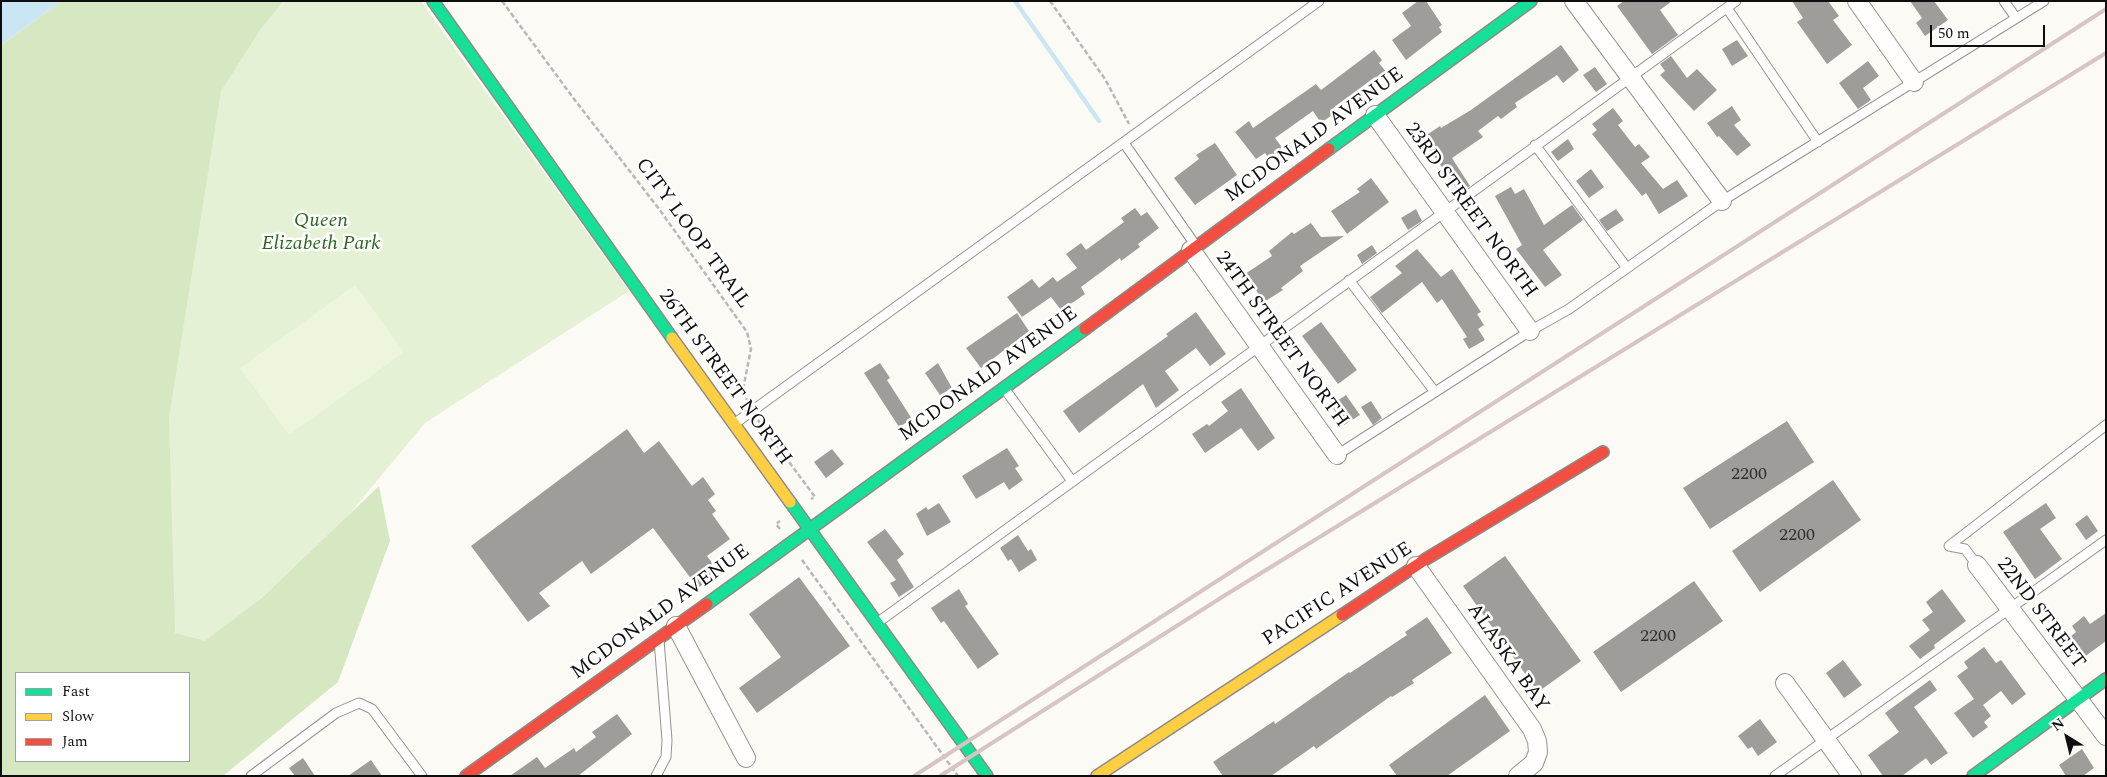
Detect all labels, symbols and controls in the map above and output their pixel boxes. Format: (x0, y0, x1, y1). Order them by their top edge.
scale bar (1932, 15, 2047, 47)
text: 50 m (1938, 22, 1970, 45)
street label: MCDONALD AVENUE (1221, 63, 1409, 209)
street label: 23RD STREET NORTH (1398, 119, 1542, 303)
street label: CITY LOOP TRAIL (629, 154, 755, 314)
park label: Queen Elizabeth Park (261, 210, 381, 257)
street label: 24TH STREET NORTH (1209, 247, 1353, 433)
street label: 26TH STREET NORTH (652, 285, 796, 471)
street label: MCDONALD AVENUE (895, 302, 1083, 448)
house number: 2200 (1731, 464, 1767, 486)
house number: 2200 (1779, 525, 1815, 547)
street label: PACIFIC AVENUE (1259, 538, 1417, 652)
street label: MCDONALD AVENUE (567, 540, 755, 686)
street label: 22ND STREET (1990, 554, 2090, 674)
street label: ALASKA BAY (1461, 599, 1553, 717)
house number: 2200 (1640, 626, 1676, 648)
legend (15, 672, 190, 762)
text: Fast (62, 680, 90, 703)
text: Slow (62, 705, 94, 728)
north arrow (2042, 712, 2092, 762)
text: N (2047, 713, 2069, 736)
text: Jam (62, 730, 88, 753)

